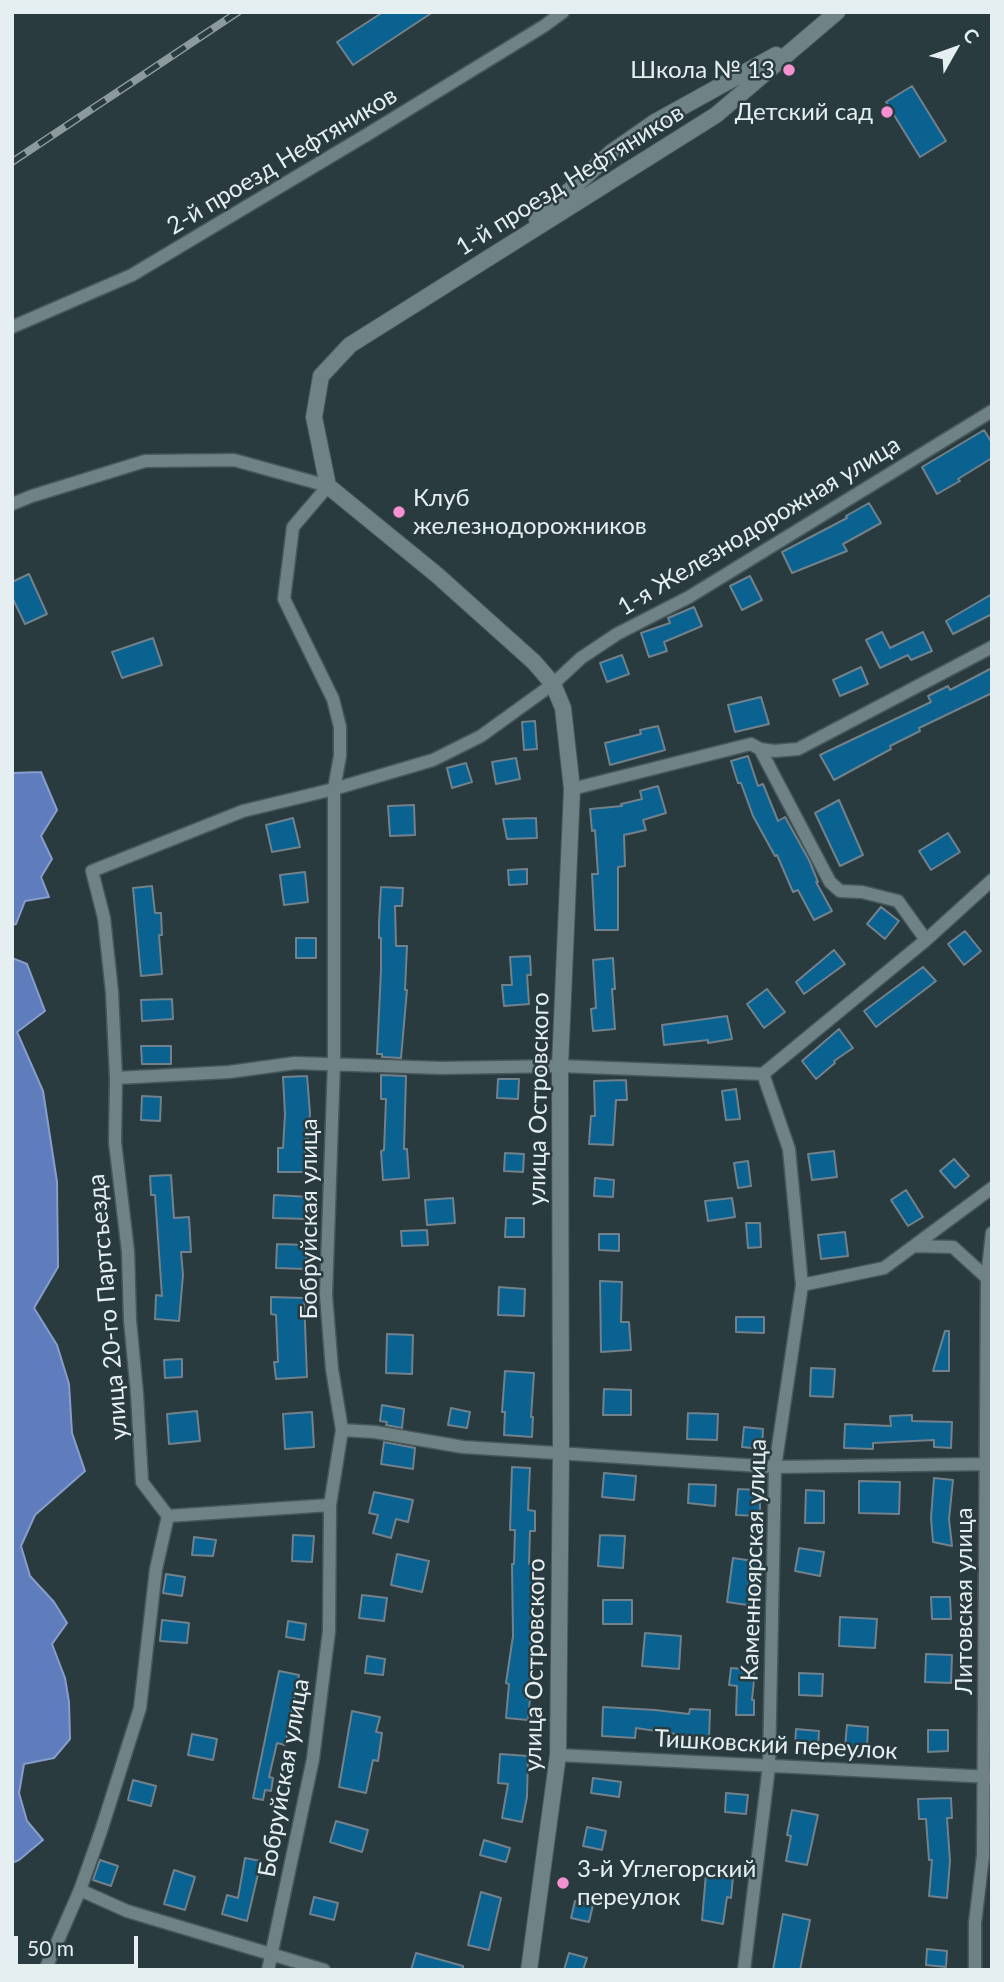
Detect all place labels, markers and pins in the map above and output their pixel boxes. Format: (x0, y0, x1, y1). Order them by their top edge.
place label: Школа № 13 (630, 56, 775, 84)
marker: Школа № 13 (781, 62, 797, 78)
place label: Детский сад (735, 98, 873, 126)
marker: Детский сад (879, 104, 895, 120)
place label: Клуб железнодорожников (413, 484, 647, 540)
marker: Клуб железнодорожников (391, 504, 407, 520)
place label: 3-й Углегорский переулок (577, 1855, 756, 1911)
marker: 3-й Углегорский переулок (555, 1875, 571, 1891)

